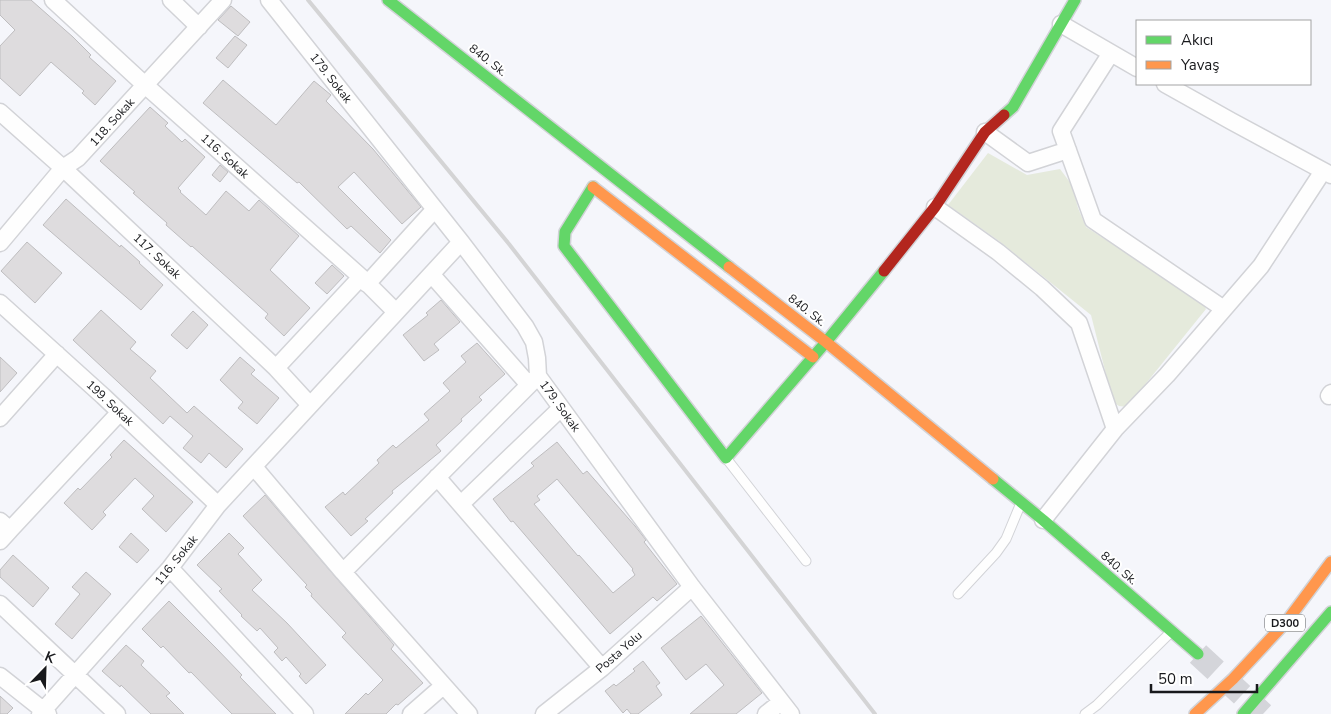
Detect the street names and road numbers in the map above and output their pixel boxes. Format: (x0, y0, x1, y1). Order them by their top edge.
street label: 840. Sk. (466, 40, 510, 80)
street label: 179. Sokak (306, 50, 356, 107)
street label: 118. Sokak (86, 94, 139, 150)
street label: 116. Sokak (197, 130, 253, 183)
street label: 117. Sokak (130, 230, 185, 283)
street label: 840. Sk. (785, 290, 829, 330)
street label: 199. Sokak (83, 377, 138, 430)
street label: 179. Sokak (536, 377, 585, 436)
street label: 116. Sokak (151, 531, 202, 588)
street label: 840. Sk. (1097, 548, 1141, 588)
road number: D300 (1265, 614, 1305, 632)
street label: Posta Yolu (592, 627, 646, 677)

